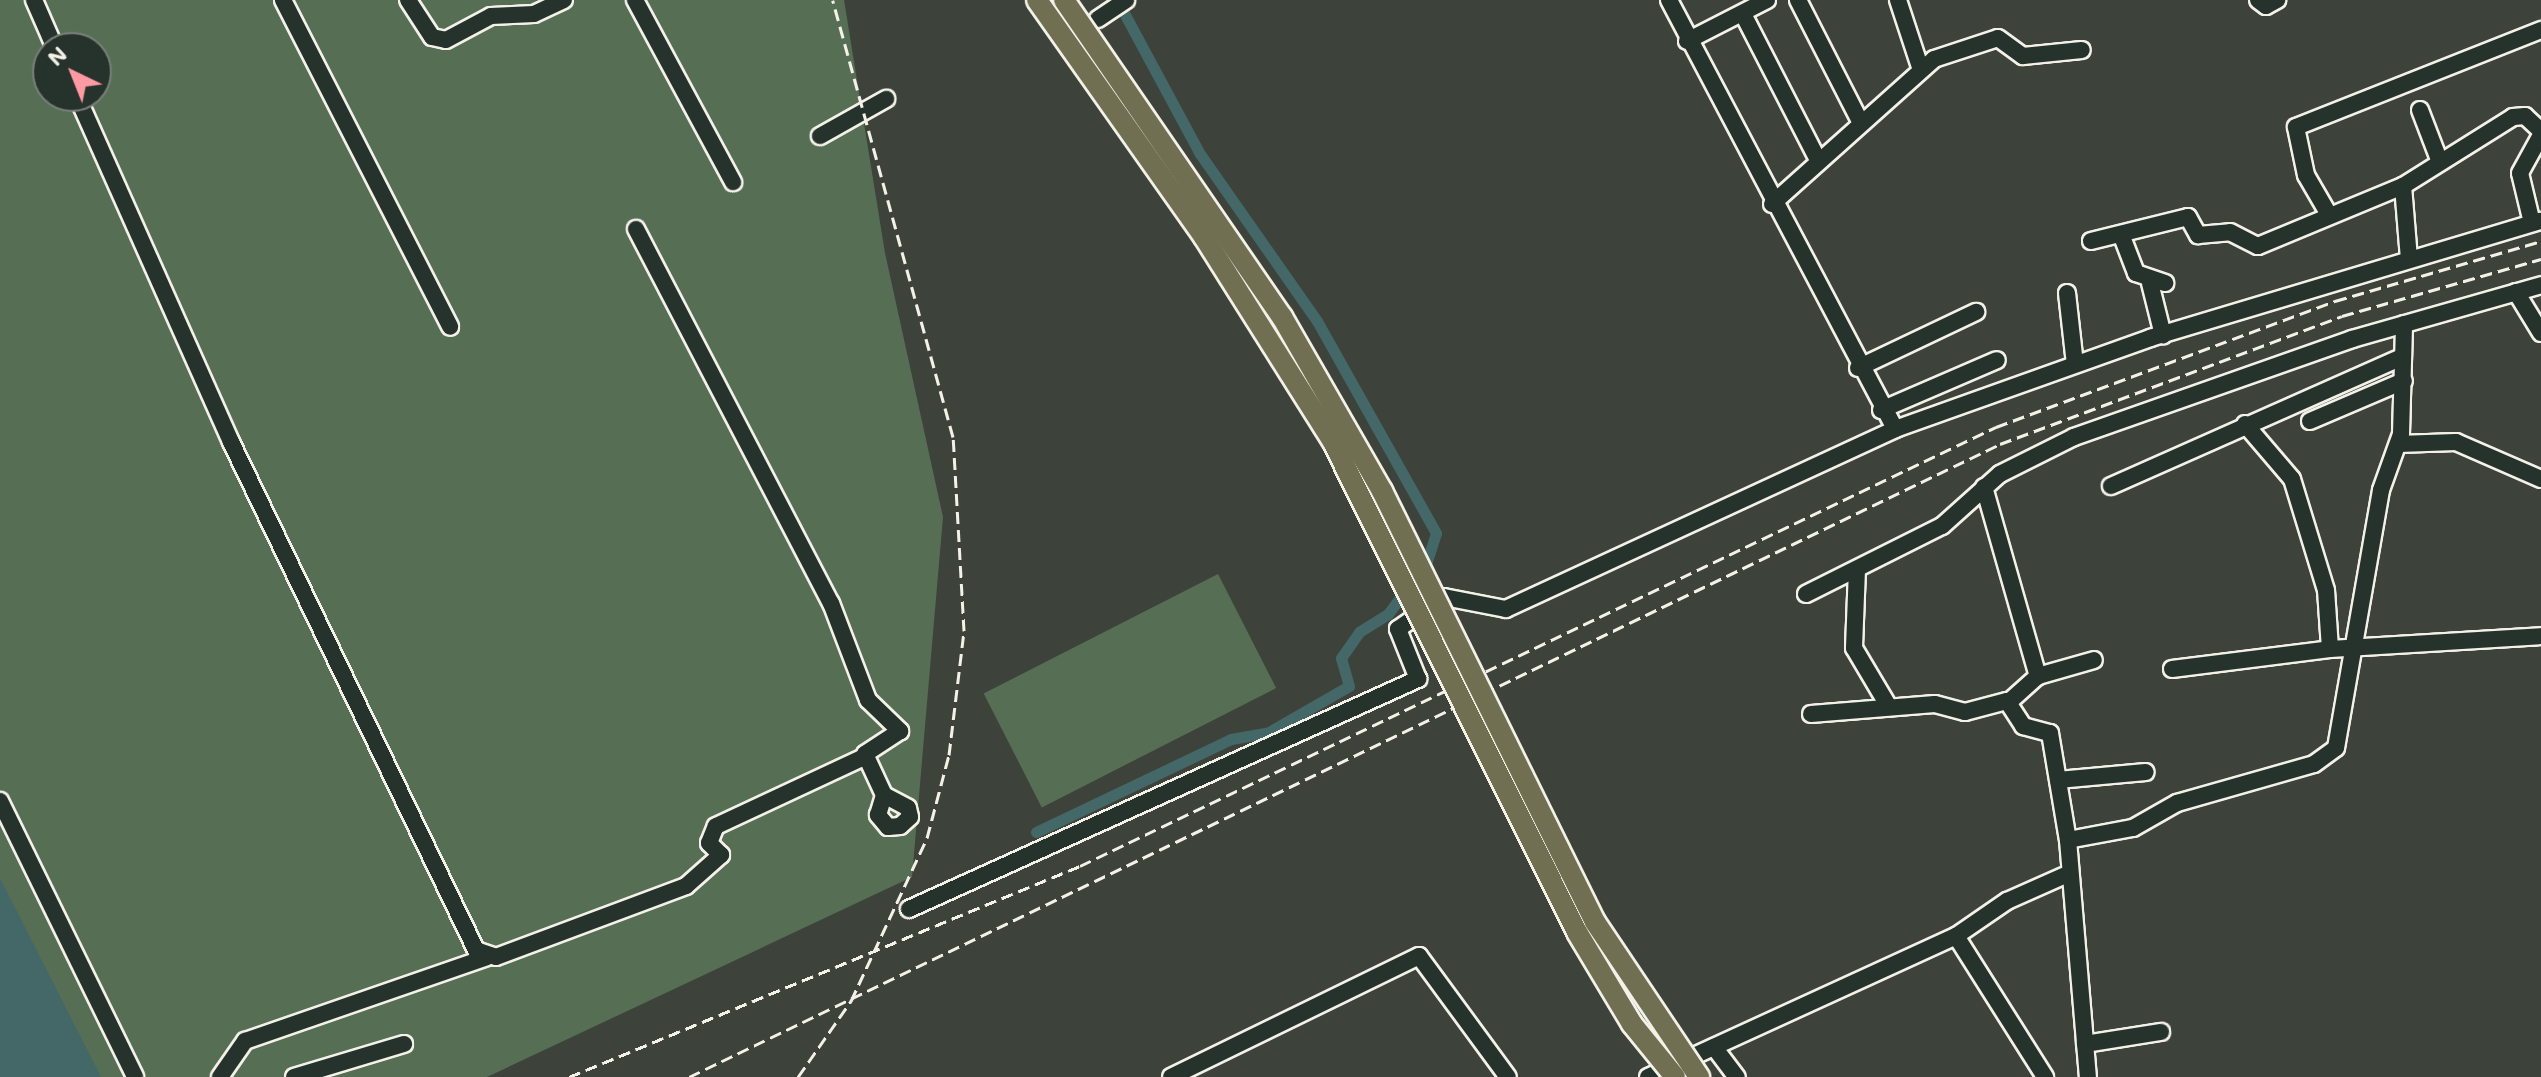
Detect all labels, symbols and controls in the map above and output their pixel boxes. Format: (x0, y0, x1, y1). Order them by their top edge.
north arrow (32, 32, 112, 112)
text: N (41, 39, 73, 72)

